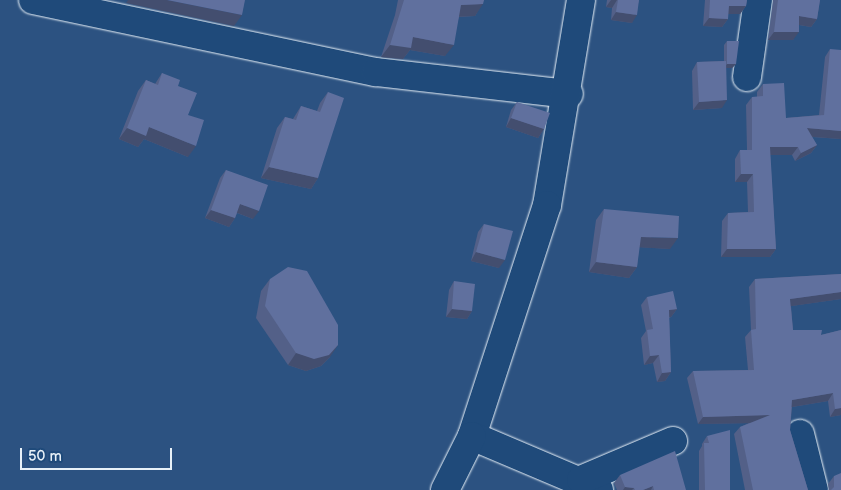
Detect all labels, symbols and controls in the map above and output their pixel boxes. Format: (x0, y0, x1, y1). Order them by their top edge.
scale bar (22, 438, 175, 470)
text: 50 m (28, 447, 62, 466)

